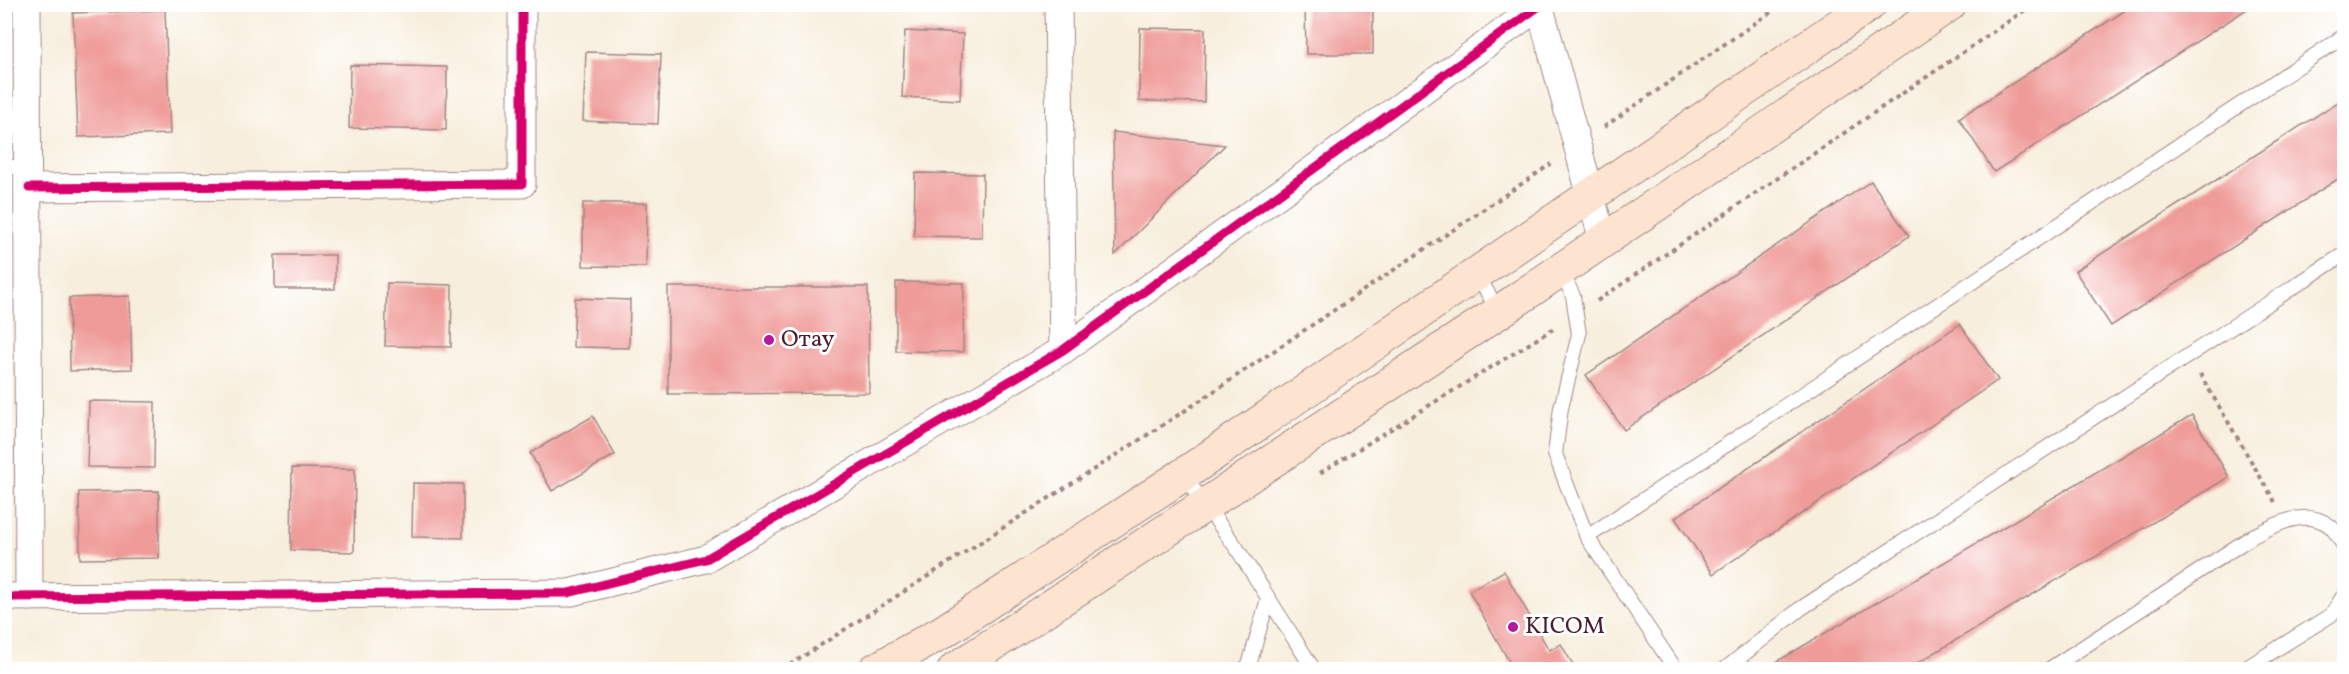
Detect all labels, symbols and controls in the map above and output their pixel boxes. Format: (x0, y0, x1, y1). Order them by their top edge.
place label: Отау (781, 323, 834, 357)
marker: Отау (762, 333, 776, 347)
place label: KICOM (1525, 610, 1605, 644)
marker: KICOM (1506, 620, 1520, 634)

